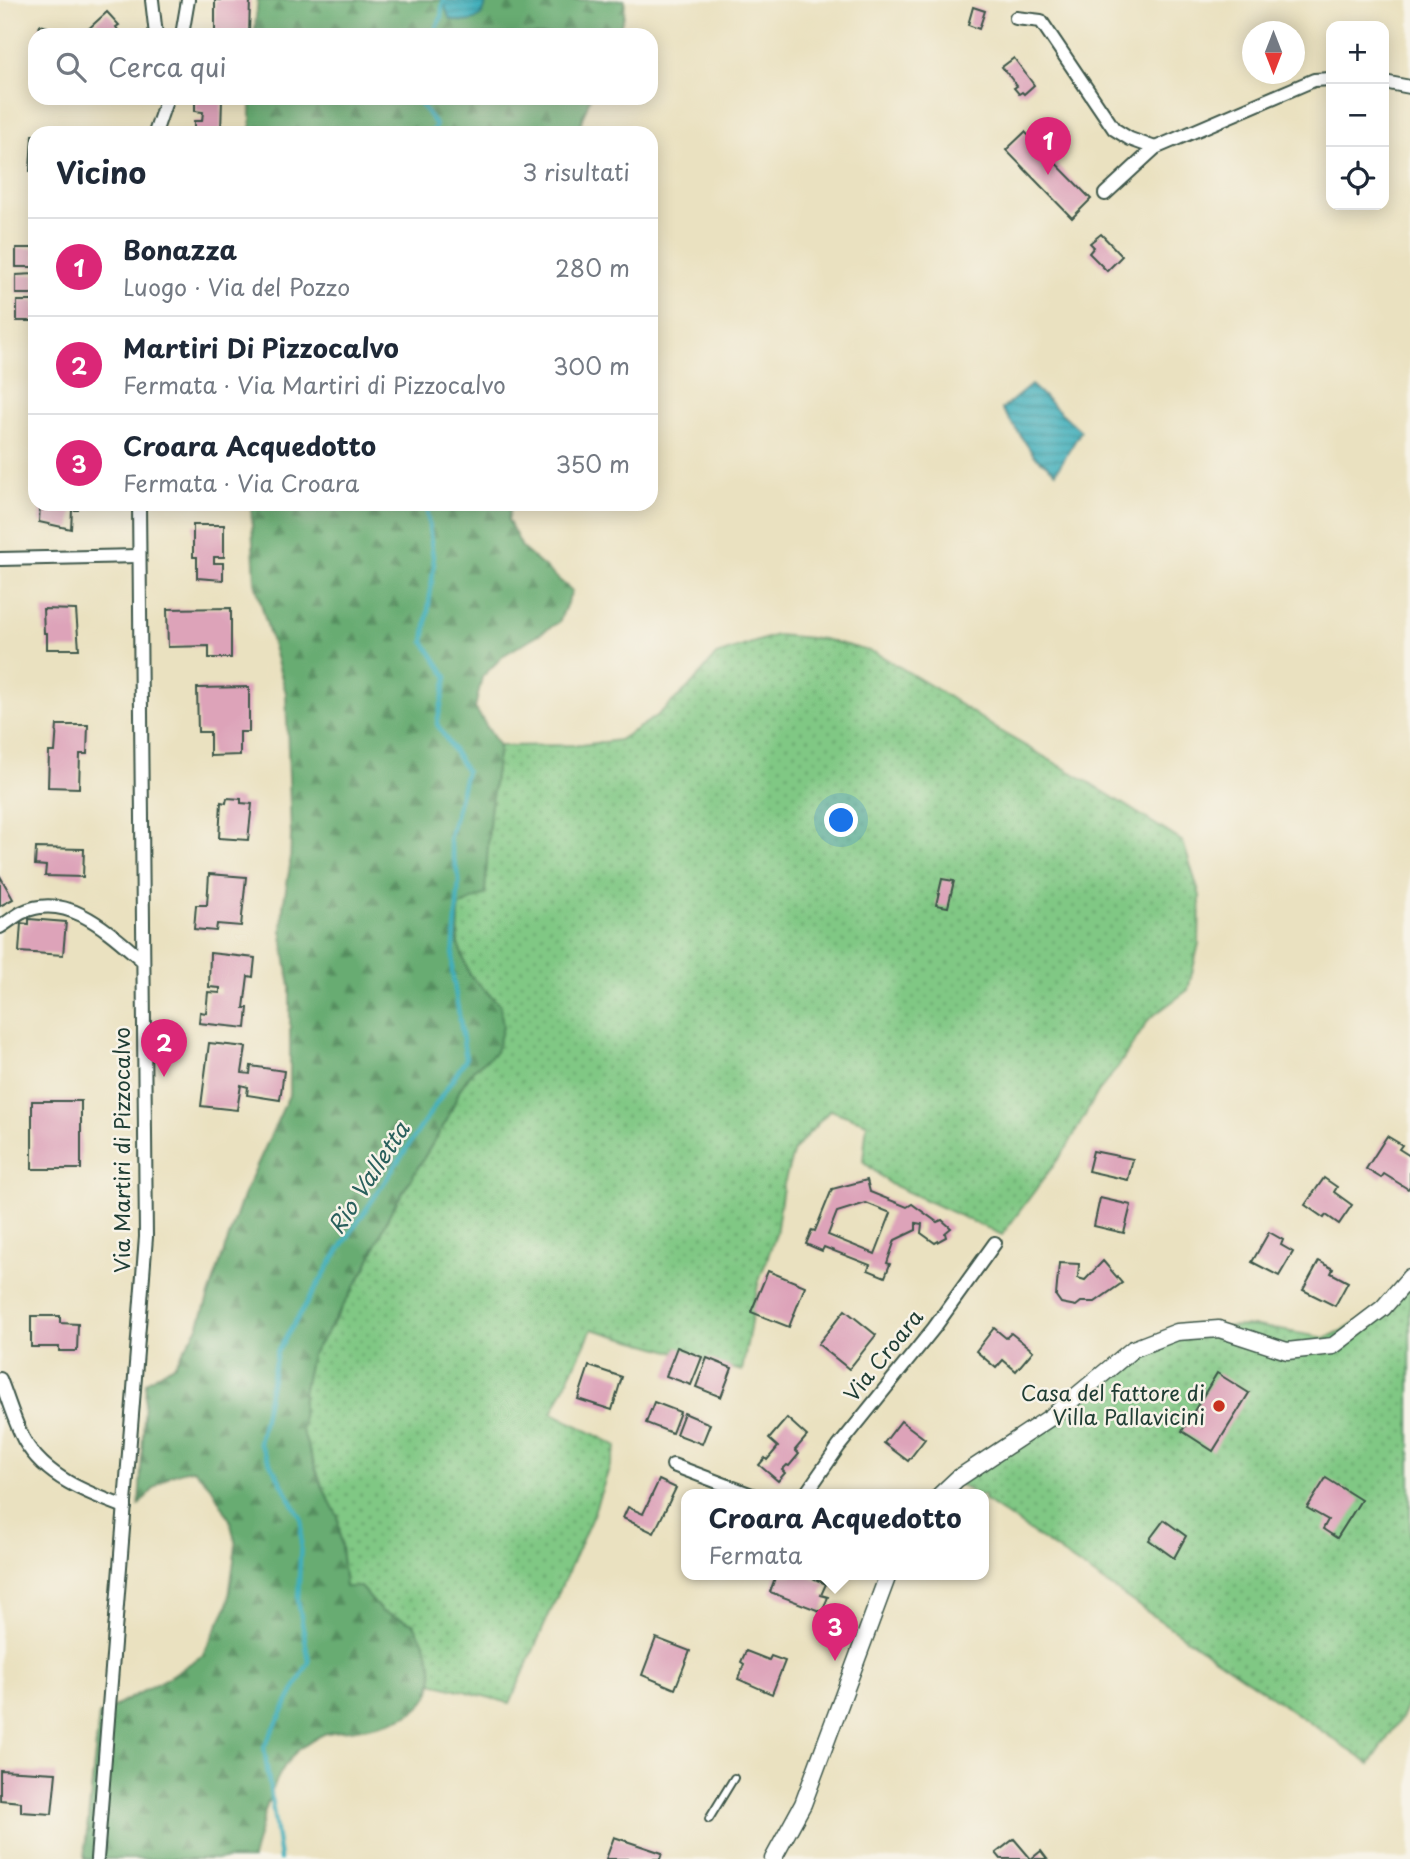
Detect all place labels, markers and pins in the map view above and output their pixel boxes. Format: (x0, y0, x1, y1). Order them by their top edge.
pin: 1 (1025, 117, 1071, 175)
pin: 2 (141, 1019, 187, 1077)
place label: Casa del fattore di Villa Pallavicini (1021, 1376, 1205, 1432)
marker: Casa del fattore di Villa Pallavicini (1211, 1398, 1227, 1414)
pin: 3 (812, 1603, 858, 1661)

